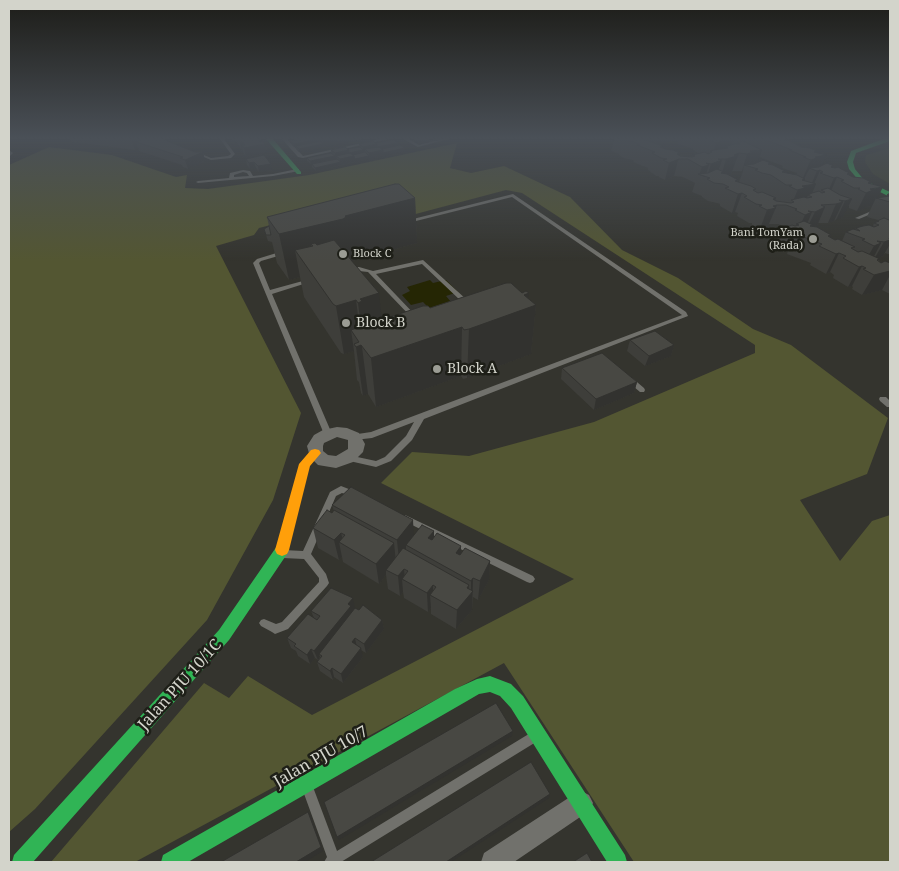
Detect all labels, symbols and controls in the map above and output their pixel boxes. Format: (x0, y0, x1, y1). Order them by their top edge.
place label: Bani TomYam (Rada) (730, 226, 803, 252)
marker: Bani TomYam (Rada) (807, 233, 819, 245)
place label: Block C (353, 247, 391, 261)
marker: Block C (337, 248, 349, 260)
place label: Block B (356, 315, 405, 331)
marker: Block B (340, 317, 352, 329)
place label: Block A (447, 361, 497, 377)
marker: Block A (431, 363, 443, 375)
street label: Jalan PJU 10/1C (134, 636, 226, 734)
street label: Jalan PJU 10/7 (270, 722, 372, 792)

